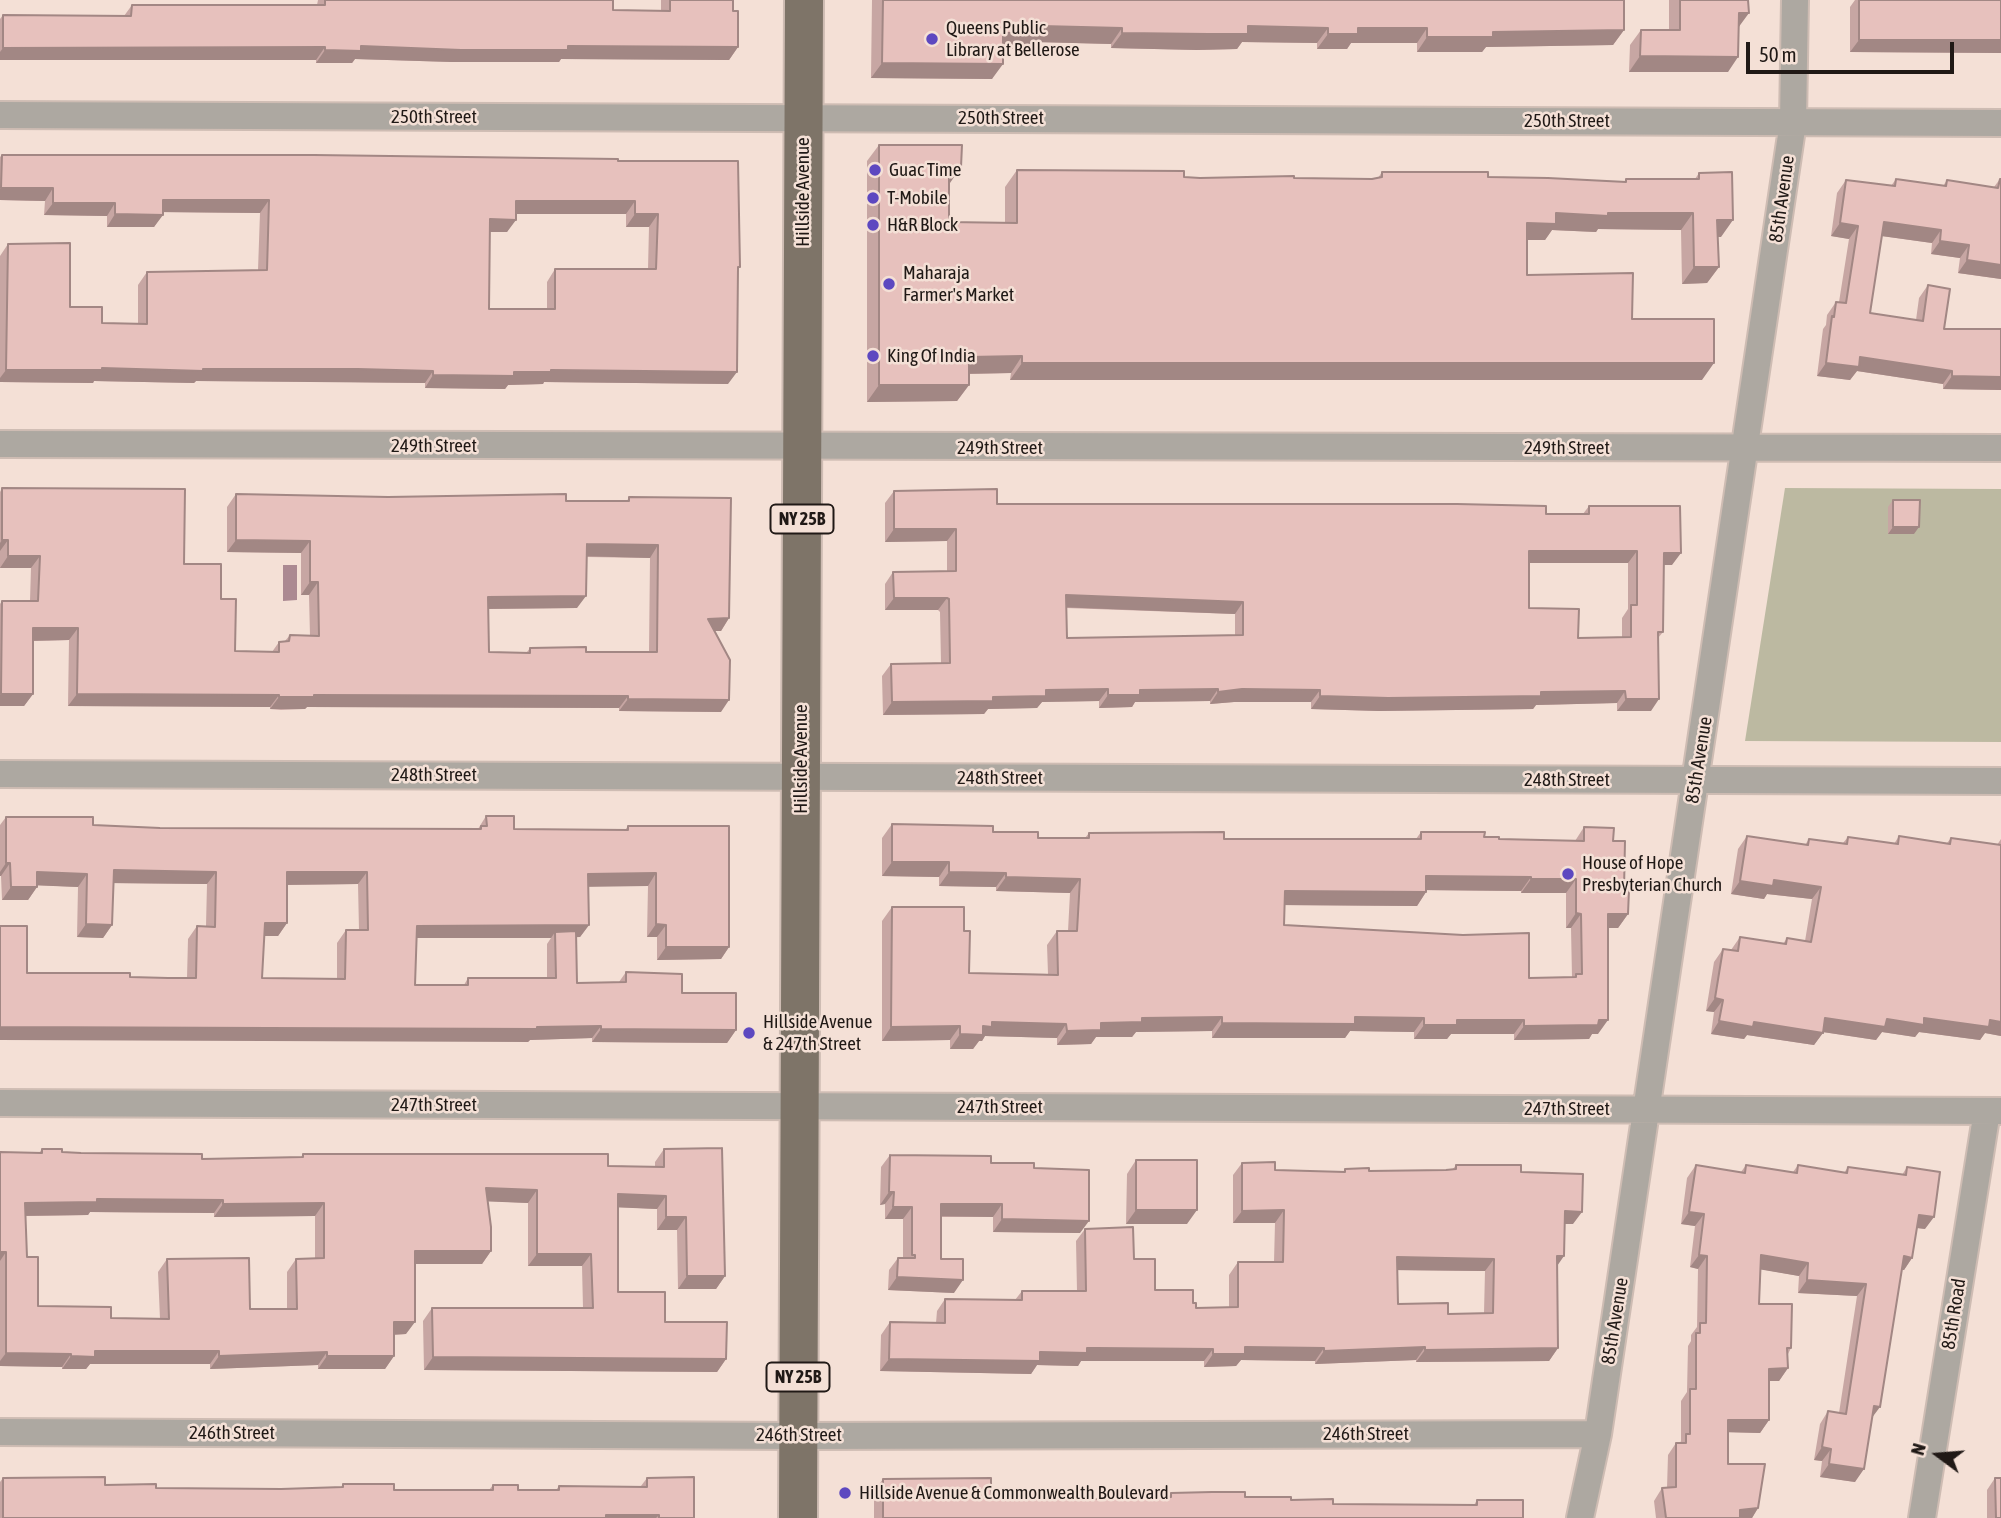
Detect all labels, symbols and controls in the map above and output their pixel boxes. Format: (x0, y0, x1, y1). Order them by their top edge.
place label: Queens Public Library at Bellerose (946, 17, 1080, 61)
scale bar (1749, 28, 1957, 72)
marker: Queens Public Library at Bellerose (924, 31, 940, 47)
text: 50 m (1759, 42, 1797, 66)
street label: 250th Street (391, 106, 477, 128)
street label: 250th Street (958, 107, 1044, 129)
street label: 250th Street (1524, 110, 1610, 132)
street label: Hillside Avenue (792, 137, 814, 247)
street label: 85th Avenue (1765, 154, 1799, 244)
place label: Guac Time (889, 159, 961, 181)
marker: Guac Time (867, 162, 883, 178)
place label: T-Mobile (887, 187, 948, 209)
marker: T-Mobile (865, 190, 881, 206)
place label: H&R Block (887, 214, 958, 236)
marker: H&R Block (865, 217, 881, 233)
place label: Maharaja Farmer's Market (903, 262, 1014, 306)
marker: Maharaja Farmer's Market (881, 276, 897, 292)
place label: King Of India (887, 345, 976, 367)
marker: King Of India (865, 348, 881, 364)
street label: 249th Street (391, 435, 477, 457)
street label: 249th Street (957, 437, 1043, 459)
street label: 249th Street (1524, 437, 1610, 459)
road number: NY 25B (770, 504, 834, 534)
street label: Hillside Avenue (790, 704, 812, 814)
street label: 85th Avenue (1681, 715, 1717, 805)
street label: 248th Street (391, 764, 477, 786)
street label: 248th Street (957, 767, 1043, 789)
street label: 248th Street (1524, 769, 1610, 791)
place label: House of Hope Presbyterian Church (1582, 852, 1722, 896)
marker: House of Hope Presbyterian Church (1560, 866, 1576, 882)
place label: Hillside Avenue & 247th Street (763, 1011, 872, 1055)
marker: Hillside Avenue & 247th Street (741, 1025, 757, 1041)
street label: 247th Street (391, 1094, 477, 1116)
street label: 247th Street (957, 1096, 1043, 1118)
street label: 247th Street (1524, 1098, 1610, 1120)
street label: 85th Avenue (1597, 1276, 1633, 1366)
street label: 85th Road (1937, 1277, 1971, 1351)
road number: NY 25B (766, 1362, 830, 1392)
north arrow (1903, 1420, 1973, 1490)
street label: 246th Street (189, 1422, 275, 1444)
street label: 246th Street (1323, 1423, 1409, 1445)
street label: 246th Street (756, 1424, 842, 1446)
text: N (1906, 1441, 1930, 1458)
place label: Hillside Avenue & Commonwealth Boulevard (859, 1482, 1169, 1504)
marker: Hillside Avenue & Commonwealth Boulevard (837, 1485, 853, 1501)

